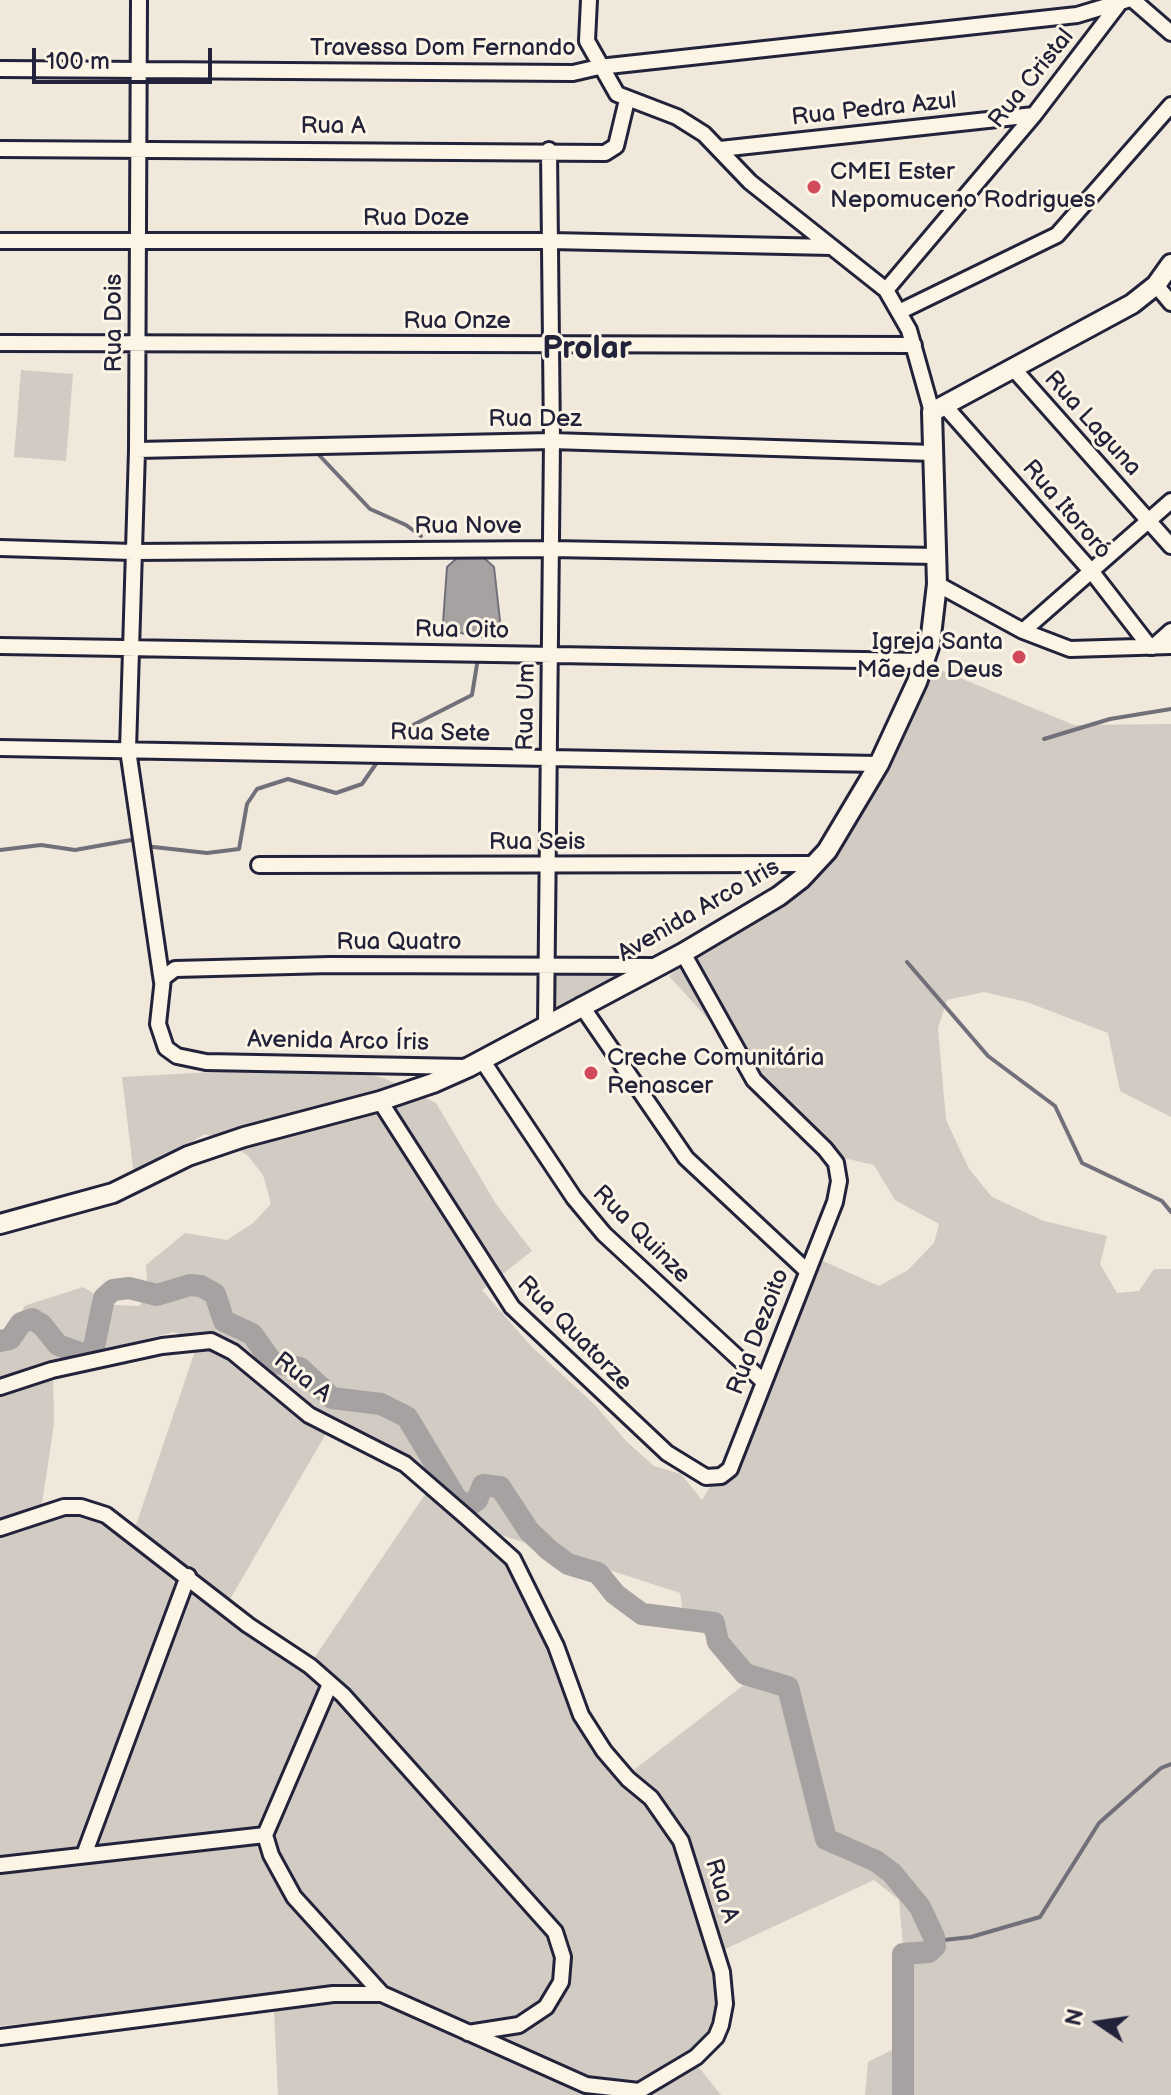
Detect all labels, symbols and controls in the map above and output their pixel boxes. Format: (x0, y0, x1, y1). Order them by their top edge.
street label: Rua Cristal (983, 24, 1081, 134)
scale bar (36, 32, 216, 82)
street label: Travessa Dom Fernando (310, 35, 576, 63)
text: 100 m (46, 47, 110, 76)
street label: Rua Pedra Azul (790, 87, 958, 133)
street label: Rua A (300, 113, 366, 141)
place label: CMEI Ester Nepomuceno Rodrigues (830, 159, 1096, 215)
marker: CMEI Ester Nepomuceno Rodrigues (805, 178, 823, 196)
street label: Rua Doze (363, 205, 469, 233)
street label: Rua Dois (101, 274, 129, 372)
street label: Rua Onze (403, 308, 511, 336)
district label: Prolar (542, 331, 632, 369)
street label: Rua Laguna (1037, 366, 1147, 482)
street label: Rua Dez (488, 406, 582, 434)
street label: Rua Itororó (1015, 455, 1117, 565)
street label: Rua Nove (414, 513, 522, 541)
street label: Rua Oito (414, 616, 510, 646)
place label: Igreja Santa Mãe de Deus (857, 629, 1003, 685)
marker: Igreja Santa Mãe de Deus (1010, 648, 1028, 666)
street label: Rua Um (512, 663, 542, 751)
street label: Rua Sete (390, 719, 490, 749)
street label: Rua Seis (489, 829, 585, 857)
street label: Avenida Arco Iris (613, 853, 785, 969)
street label: Rua Quatro (336, 929, 462, 957)
street label: Avenida Arco Íris (247, 1026, 429, 1058)
place label: Creche Comunitária Renascer (607, 1045, 824, 1101)
marker: Creche Comunitária Renascer (582, 1064, 600, 1082)
street label: Rua Quinze (586, 1180, 696, 1290)
street label: Rua Dezoito (722, 1265, 796, 1399)
street label: Rua Quatorze (510, 1270, 638, 1398)
street label: Rua A (267, 1347, 337, 1409)
street label: Rua A (698, 1856, 744, 1926)
north arrow (1059, 1983, 1139, 2063)
text: N (1060, 2006, 1090, 2029)

